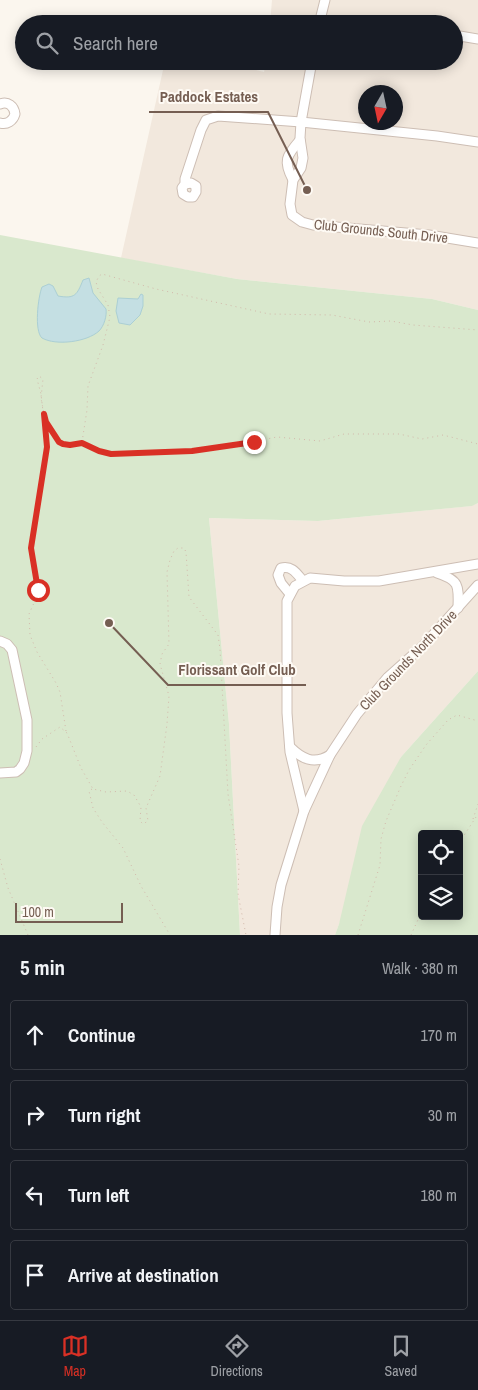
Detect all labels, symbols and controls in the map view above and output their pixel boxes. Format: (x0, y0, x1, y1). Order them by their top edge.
search box (15, 15, 463, 70)
icon: search (33, 29, 61, 57)
text: Search here (73, 30, 158, 56)
callout: Paddock Estates (149, 82, 268, 112)
north arrow (358, 85, 403, 130)
text: Paddock Estates (160, 86, 258, 107)
street label: Club Grounds South Drive (313, 215, 449, 247)
route end (243, 431, 266, 454)
route start (27, 579, 50, 602)
street label: Club Grounds North Drive (355, 606, 461, 714)
callout: Florissant Golf Club (168, 655, 306, 685)
text: Florissant Golf Club (178, 659, 296, 680)
map controls (418, 830, 463, 920)
button: locate (418, 830, 463, 875)
button: layers (418, 875, 463, 920)
scale bar (15, 900, 122, 923)
text: 100 m (22, 903, 54, 921)
text: 5 min (20, 953, 65, 982)
text: Walk · 380 m (382, 957, 458, 979)
icon: ahead (21, 1021, 49, 1049)
text: Continue (68, 1022, 136, 1048)
text: 170 m (421, 1024, 457, 1046)
icon: right (21, 1101, 49, 1129)
text: Turn right (68, 1102, 140, 1128)
text: 30 m (428, 1104, 457, 1126)
icon: left (21, 1181, 49, 1209)
text: Turn left (68, 1182, 129, 1208)
text: 180 m (421, 1184, 457, 1206)
icon: arrive (21, 1261, 49, 1289)
text: Arrive at destination (68, 1262, 219, 1288)
tab: Map (61, 1332, 89, 1380)
tab: Directions (211, 1332, 263, 1380)
tab: Saved (385, 1332, 417, 1380)

